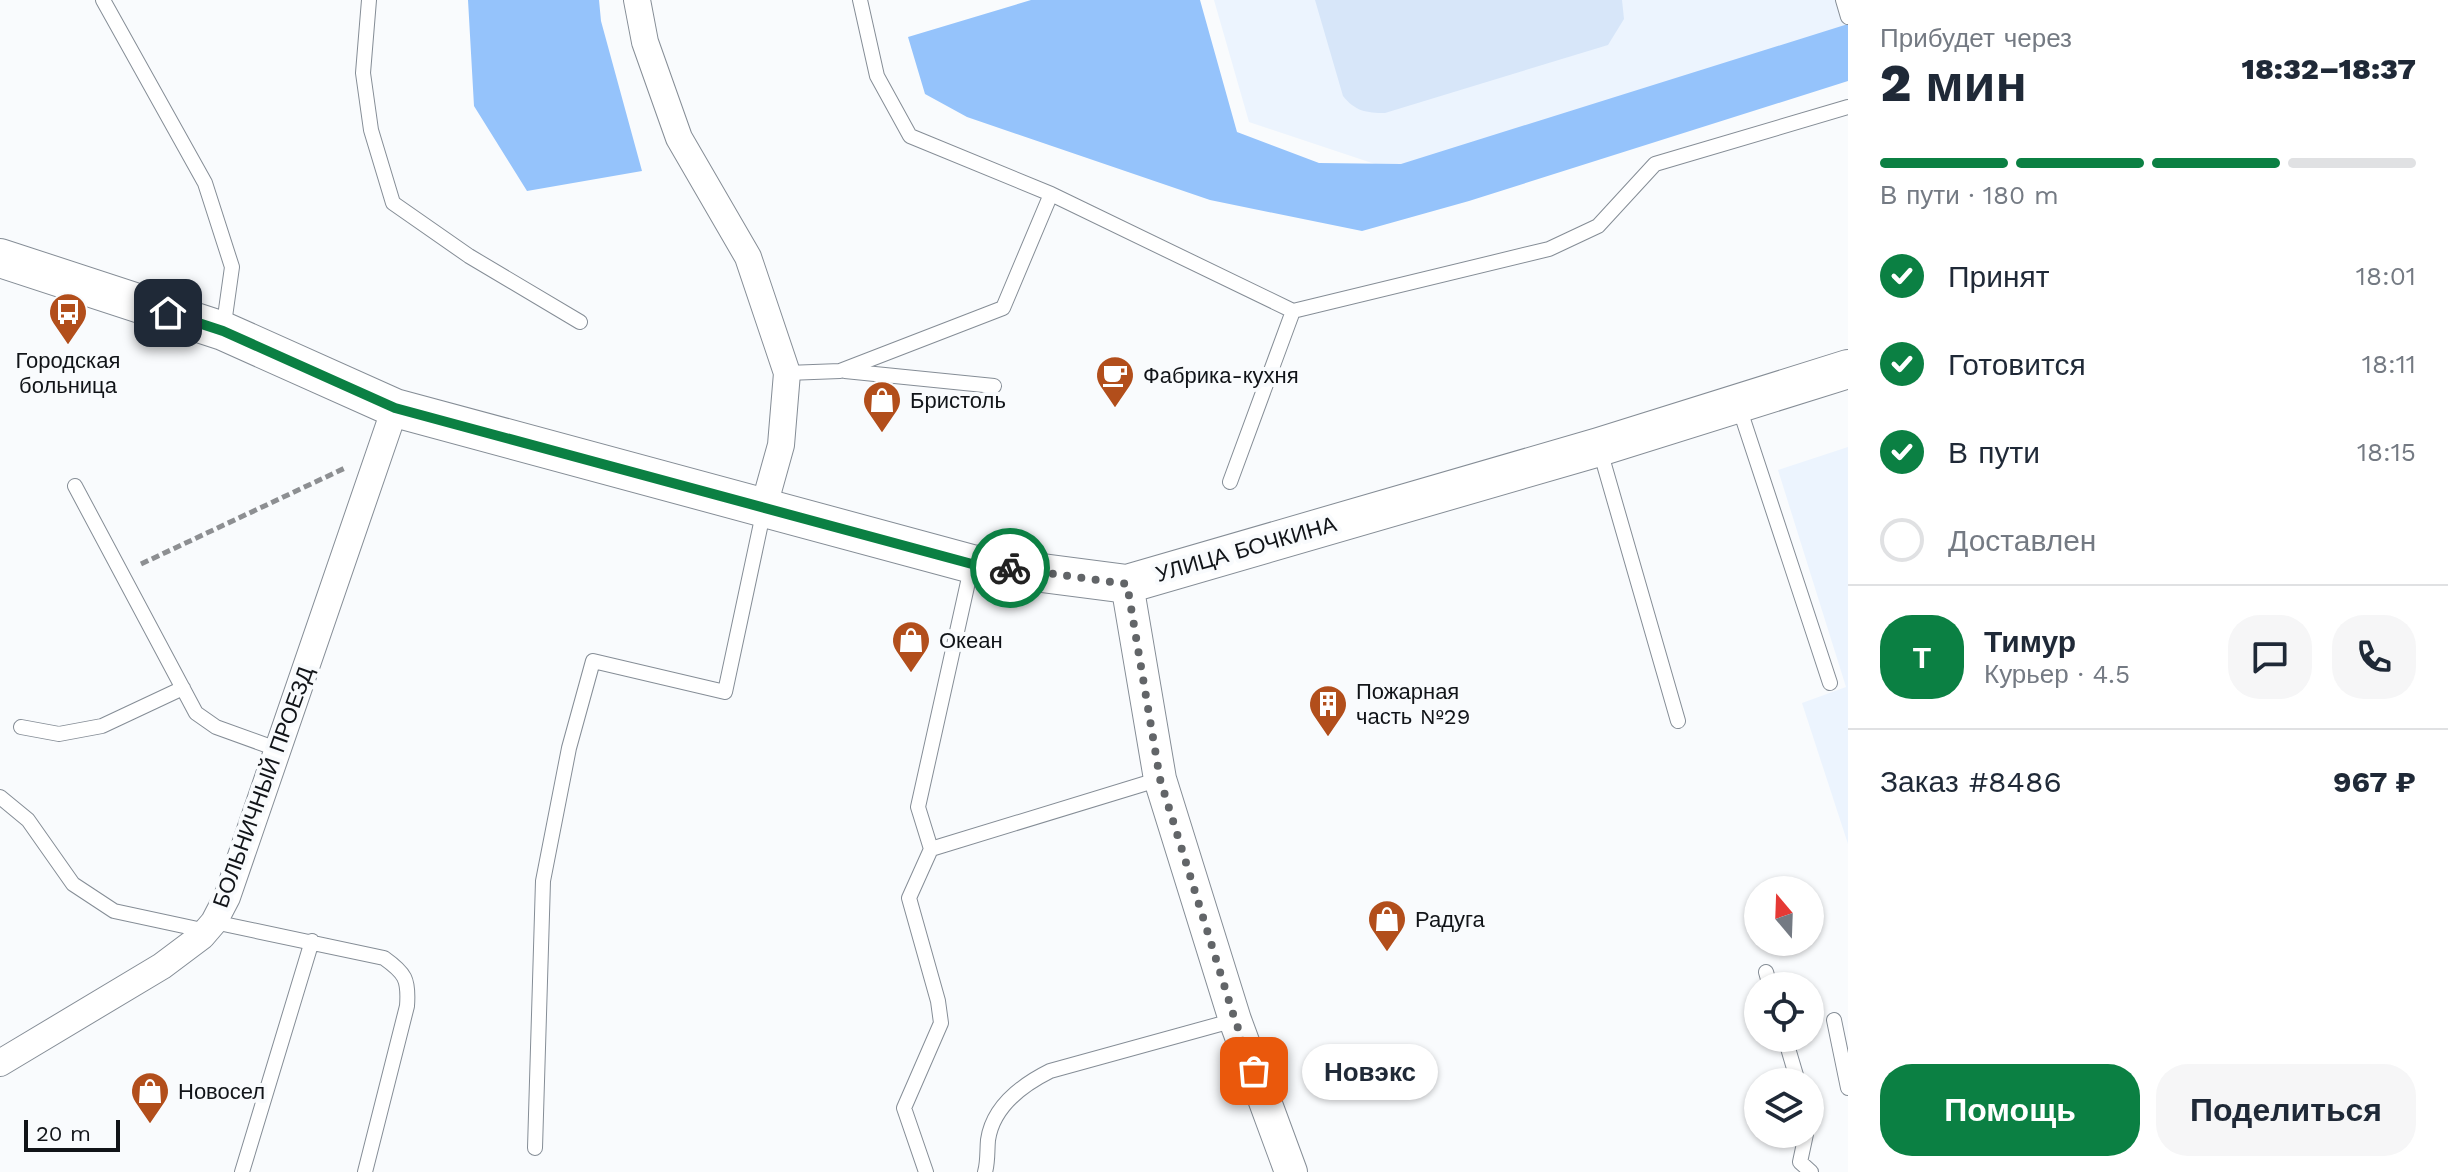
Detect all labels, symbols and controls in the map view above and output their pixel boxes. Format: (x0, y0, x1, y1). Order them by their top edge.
text: Прибудет через (1880, 23, 2072, 53)
text: 18:32–18:37 (2242, 51, 2416, 86)
text: 2 мин (1880, 53, 2027, 114)
text: В пути · 180 m (1880, 180, 2059, 210)
icon: check (1880, 254, 1924, 298)
text: Принят (1948, 259, 2050, 294)
text: 18:01 (2356, 261, 2416, 291)
pin (134, 279, 202, 347)
bus stop icon: Городская больница (47, 291, 89, 346)
icon: home (146, 291, 190, 335)
icon: check (1880, 342, 1924, 386)
text: Готовится (1948, 347, 2086, 382)
place label: Городская больница (16, 348, 120, 398)
text: 18:11 (2362, 349, 2416, 379)
cafe icon: Фабрика-кухня (1094, 354, 1136, 409)
place label: Фабрика-кухня (1143, 363, 1299, 388)
shop icon: Бристоль (861, 379, 903, 434)
place label: Бристоль (910, 388, 1006, 413)
icon: check (1880, 430, 1924, 474)
text: В пути (1948, 435, 2040, 470)
text: 18:15 (2357, 437, 2416, 467)
street label: УЛИЦА БОЧКИНА (1153, 511, 1339, 587)
text: Доставлен (1948, 523, 2096, 558)
courier (970, 528, 1050, 608)
icon: bike (988, 546, 1032, 590)
button: chat (2228, 615, 2312, 699)
button: phone (2332, 615, 2416, 699)
shop icon: Океан (890, 619, 932, 674)
text: Тимур (1984, 624, 2076, 659)
place label: Океан (939, 628, 1003, 653)
text: Т (1913, 640, 1931, 675)
text: Курьер · 4.5 (1984, 659, 2130, 689)
street label: БОЛЬНИЧНЫЙ ПРОЕЗД (208, 663, 318, 911)
place label: Пожарная часть №29 (1356, 679, 1470, 729)
building icon: Пожарная часть №29 (1307, 683, 1349, 738)
text: Заказ #8486 (1880, 764, 2062, 799)
text: 967 ₽ (2333, 764, 2416, 799)
north arrow (1744, 876, 1824, 956)
map controls (1744, 876, 1824, 1148)
shop icon: Радуга (1366, 898, 1408, 953)
place label: Радуга (1415, 907, 1486, 932)
button: locate (1744, 972, 1824, 1052)
pin (1220, 1037, 1288, 1105)
callout: Новэкс (1302, 1043, 1438, 1099)
icon: bag (1232, 1049, 1276, 1093)
text: Новэкс (1324, 1057, 1416, 1087)
button: Помощь (1880, 1064, 2140, 1156)
button: Поделиться (2156, 1064, 2416, 1156)
button: layers (1744, 1068, 1824, 1148)
shop icon: Новосел (129, 1070, 171, 1125)
place label: Новосел (178, 1079, 265, 1104)
scale bar (24, 1116, 120, 1152)
text: 20 m (36, 1121, 91, 1146)

